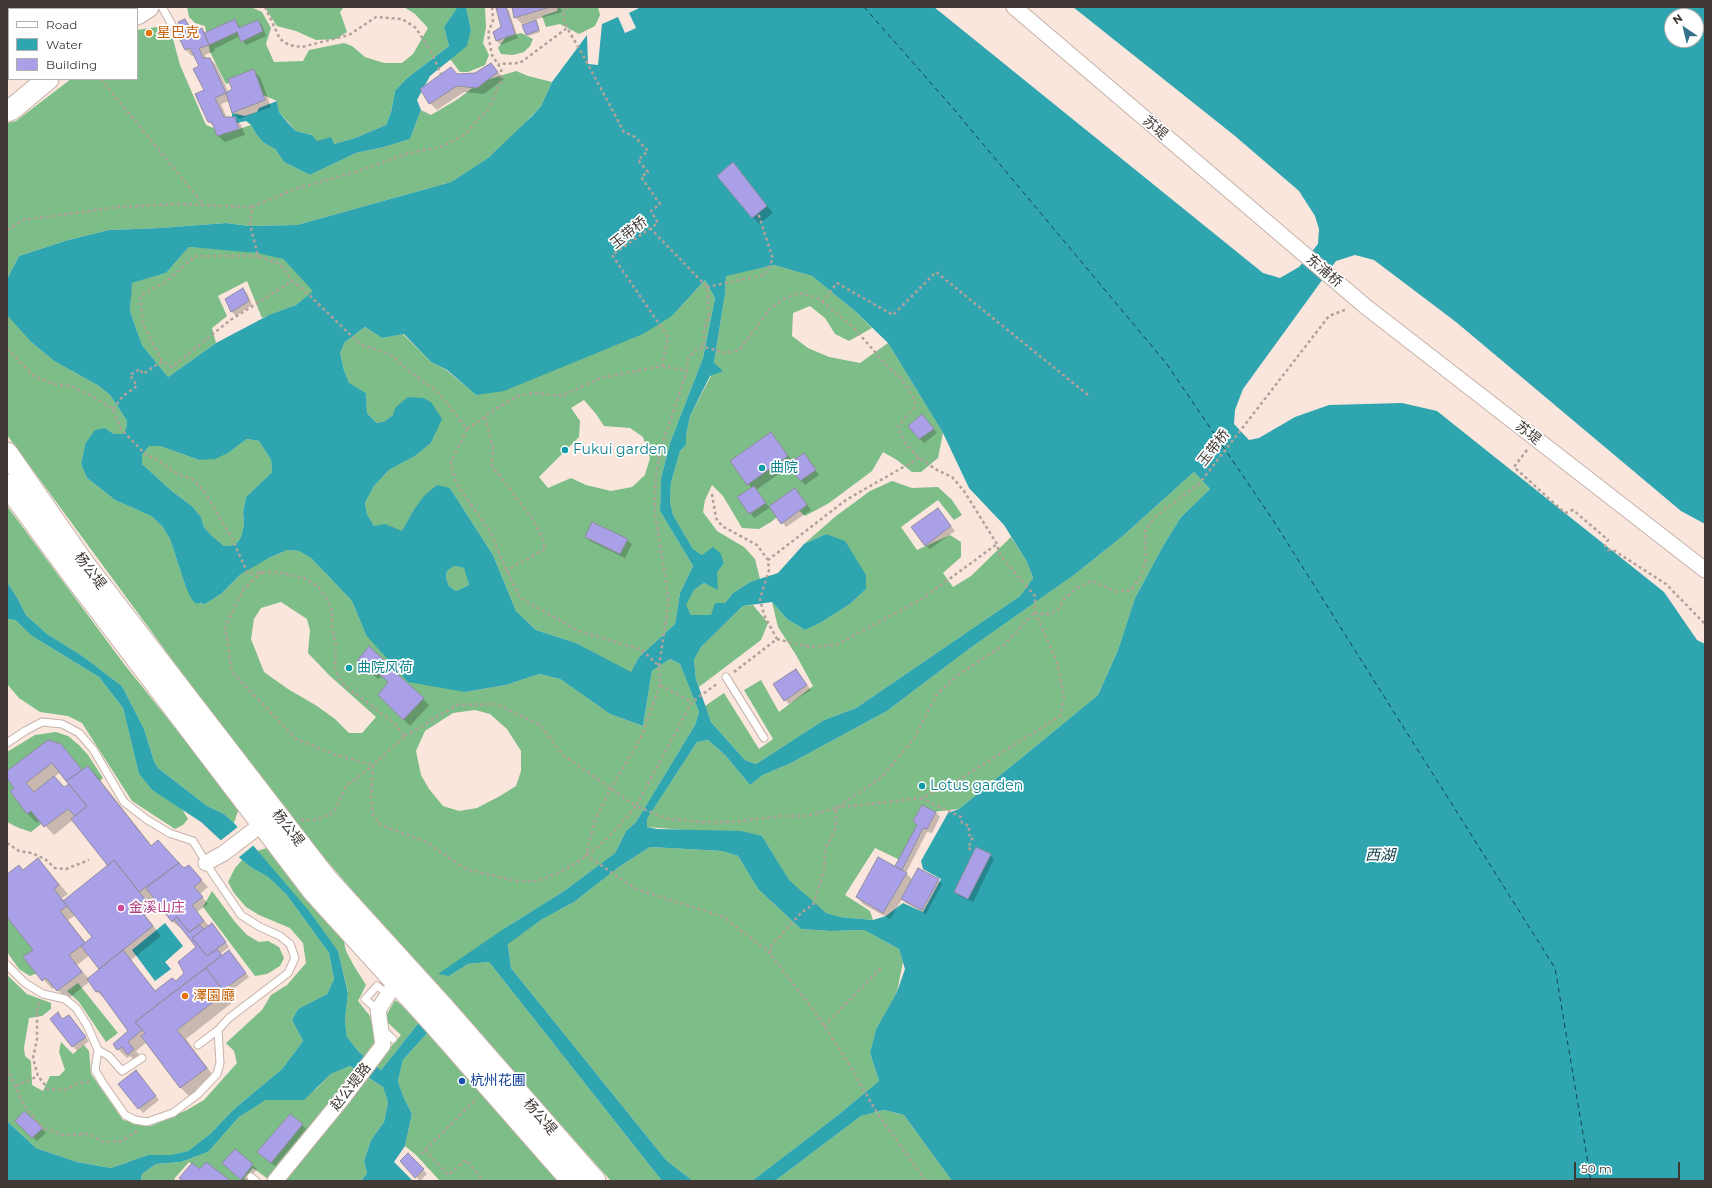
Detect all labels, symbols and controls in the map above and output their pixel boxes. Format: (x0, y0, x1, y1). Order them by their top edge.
legend (8, 8, 138, 80)
north arrow (1664, 8, 1704, 48)
text: N (1670, 11, 1685, 27)
text: Road (46, 17, 77, 32)
place label: 星巴克 (157, 25, 199, 41)
marker: 星巴克 (144, 28, 154, 38)
text: Water (46, 37, 82, 52)
text: Building (46, 57, 97, 72)
street label: 苏堤 (1139, 112, 1171, 144)
street label: 玉带桥 (607, 213, 651, 253)
street label: 东浦桥 (1303, 251, 1345, 291)
street label: 苏堤 (1512, 418, 1544, 448)
street label: 玉带桥 (1194, 426, 1234, 470)
place label: Fukui garden (573, 442, 667, 458)
marker: Fukui garden (560, 445, 570, 455)
place label: 曲院 (770, 460, 798, 476)
marker: 曲院 (757, 463, 767, 473)
street label: 杨公堤 (71, 549, 109, 593)
place label: 曲院风荷 (357, 660, 413, 676)
marker: 曲院风荷 (344, 663, 354, 673)
place label: Lotus garden (930, 778, 1023, 794)
marker: Lotus garden (917, 781, 927, 791)
street label: 杨公堤 (268, 806, 308, 850)
water label: 西湖 (1365, 847, 1395, 865)
place label: 金溪山庄 (129, 900, 185, 916)
marker: 金溪山庄 (116, 903, 126, 913)
place label: 澤園廳 (193, 988, 235, 1004)
marker: 澤園廳 (180, 991, 190, 1001)
street label: 赵公堤路 (327, 1060, 375, 1114)
place label: 杭州花圃 (470, 1073, 526, 1089)
marker: 杭州花圃 (457, 1076, 467, 1086)
street label: 杨公堤 (520, 1096, 560, 1138)
scale bar (1576, 1154, 1682, 1180)
text: 50 m (1581, 1161, 1612, 1176)

